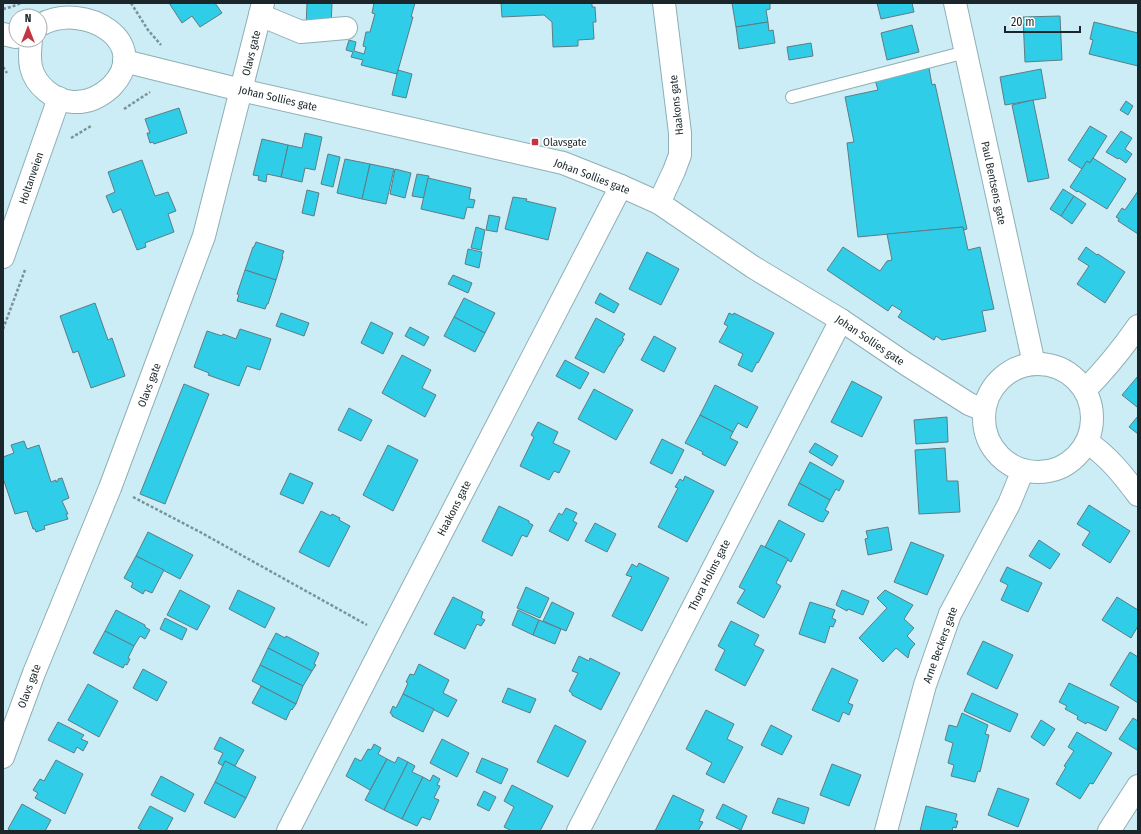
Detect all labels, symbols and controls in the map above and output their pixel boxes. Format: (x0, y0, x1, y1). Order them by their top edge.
north arrow (8, 8, 48, 48)
scale bar (1005, 8, 1080, 34)
text: N (25, 12, 31, 25)
text: 20 m (1011, 15, 1035, 29)
street label: Olavs gate (240, 29, 263, 77)
street label: Haakons gate (667, 74, 686, 136)
street label: Johan Sollies gate (237, 83, 318, 114)
place label: Olavsgate (543, 136, 587, 149)
marker: Olavsgate (530, 137, 540, 147)
street label: Paul Bentsens gate (978, 140, 1009, 226)
street label: Holtanveien (16, 150, 46, 206)
street label: Johan Sollies gate (552, 156, 632, 197)
street label: Johan Sollies gate (833, 313, 907, 368)
street label: Olavs gate (135, 361, 164, 409)
street label: Haakons gate (435, 478, 474, 538)
street label: Thora Holms gate (686, 537, 733, 613)
street label: Arne Beckers gate (921, 605, 960, 685)
street label: Olavs gate (15, 662, 44, 710)

